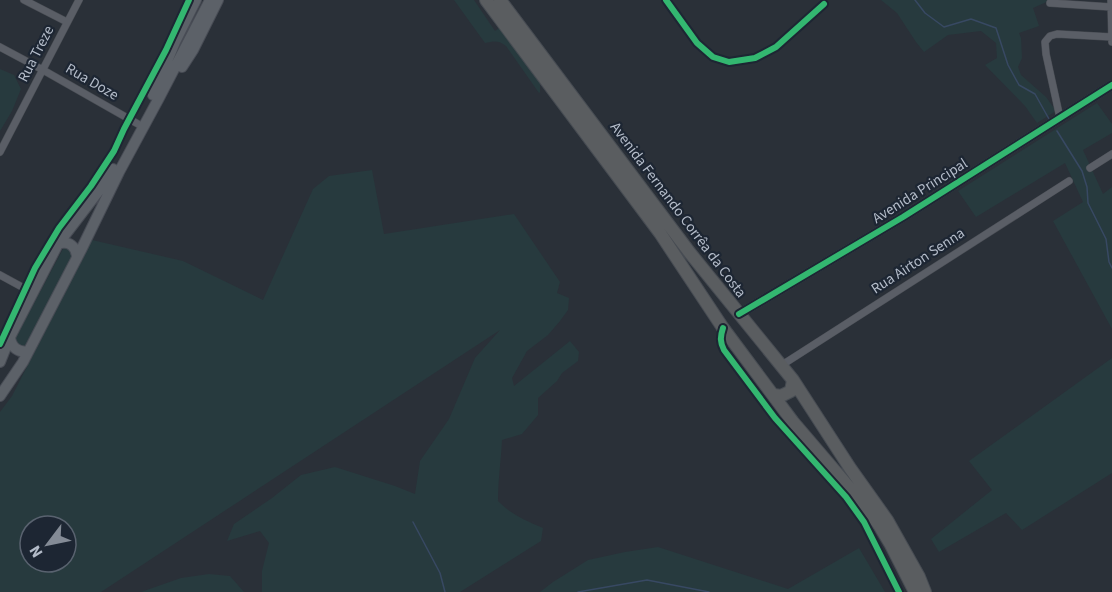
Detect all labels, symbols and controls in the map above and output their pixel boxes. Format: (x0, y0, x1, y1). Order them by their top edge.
street label: Rua Treze (13, 22, 59, 86)
street label: Rua Doze (62, 58, 122, 106)
street label: Avenida Fernando Corrêa da Costa (605, 118, 751, 302)
street label: Avenida Principal (868, 153, 972, 229)
street label: Rua Airton Senna (867, 223, 969, 299)
north arrow (18, 514, 78, 574)
text: N (24, 541, 48, 562)

